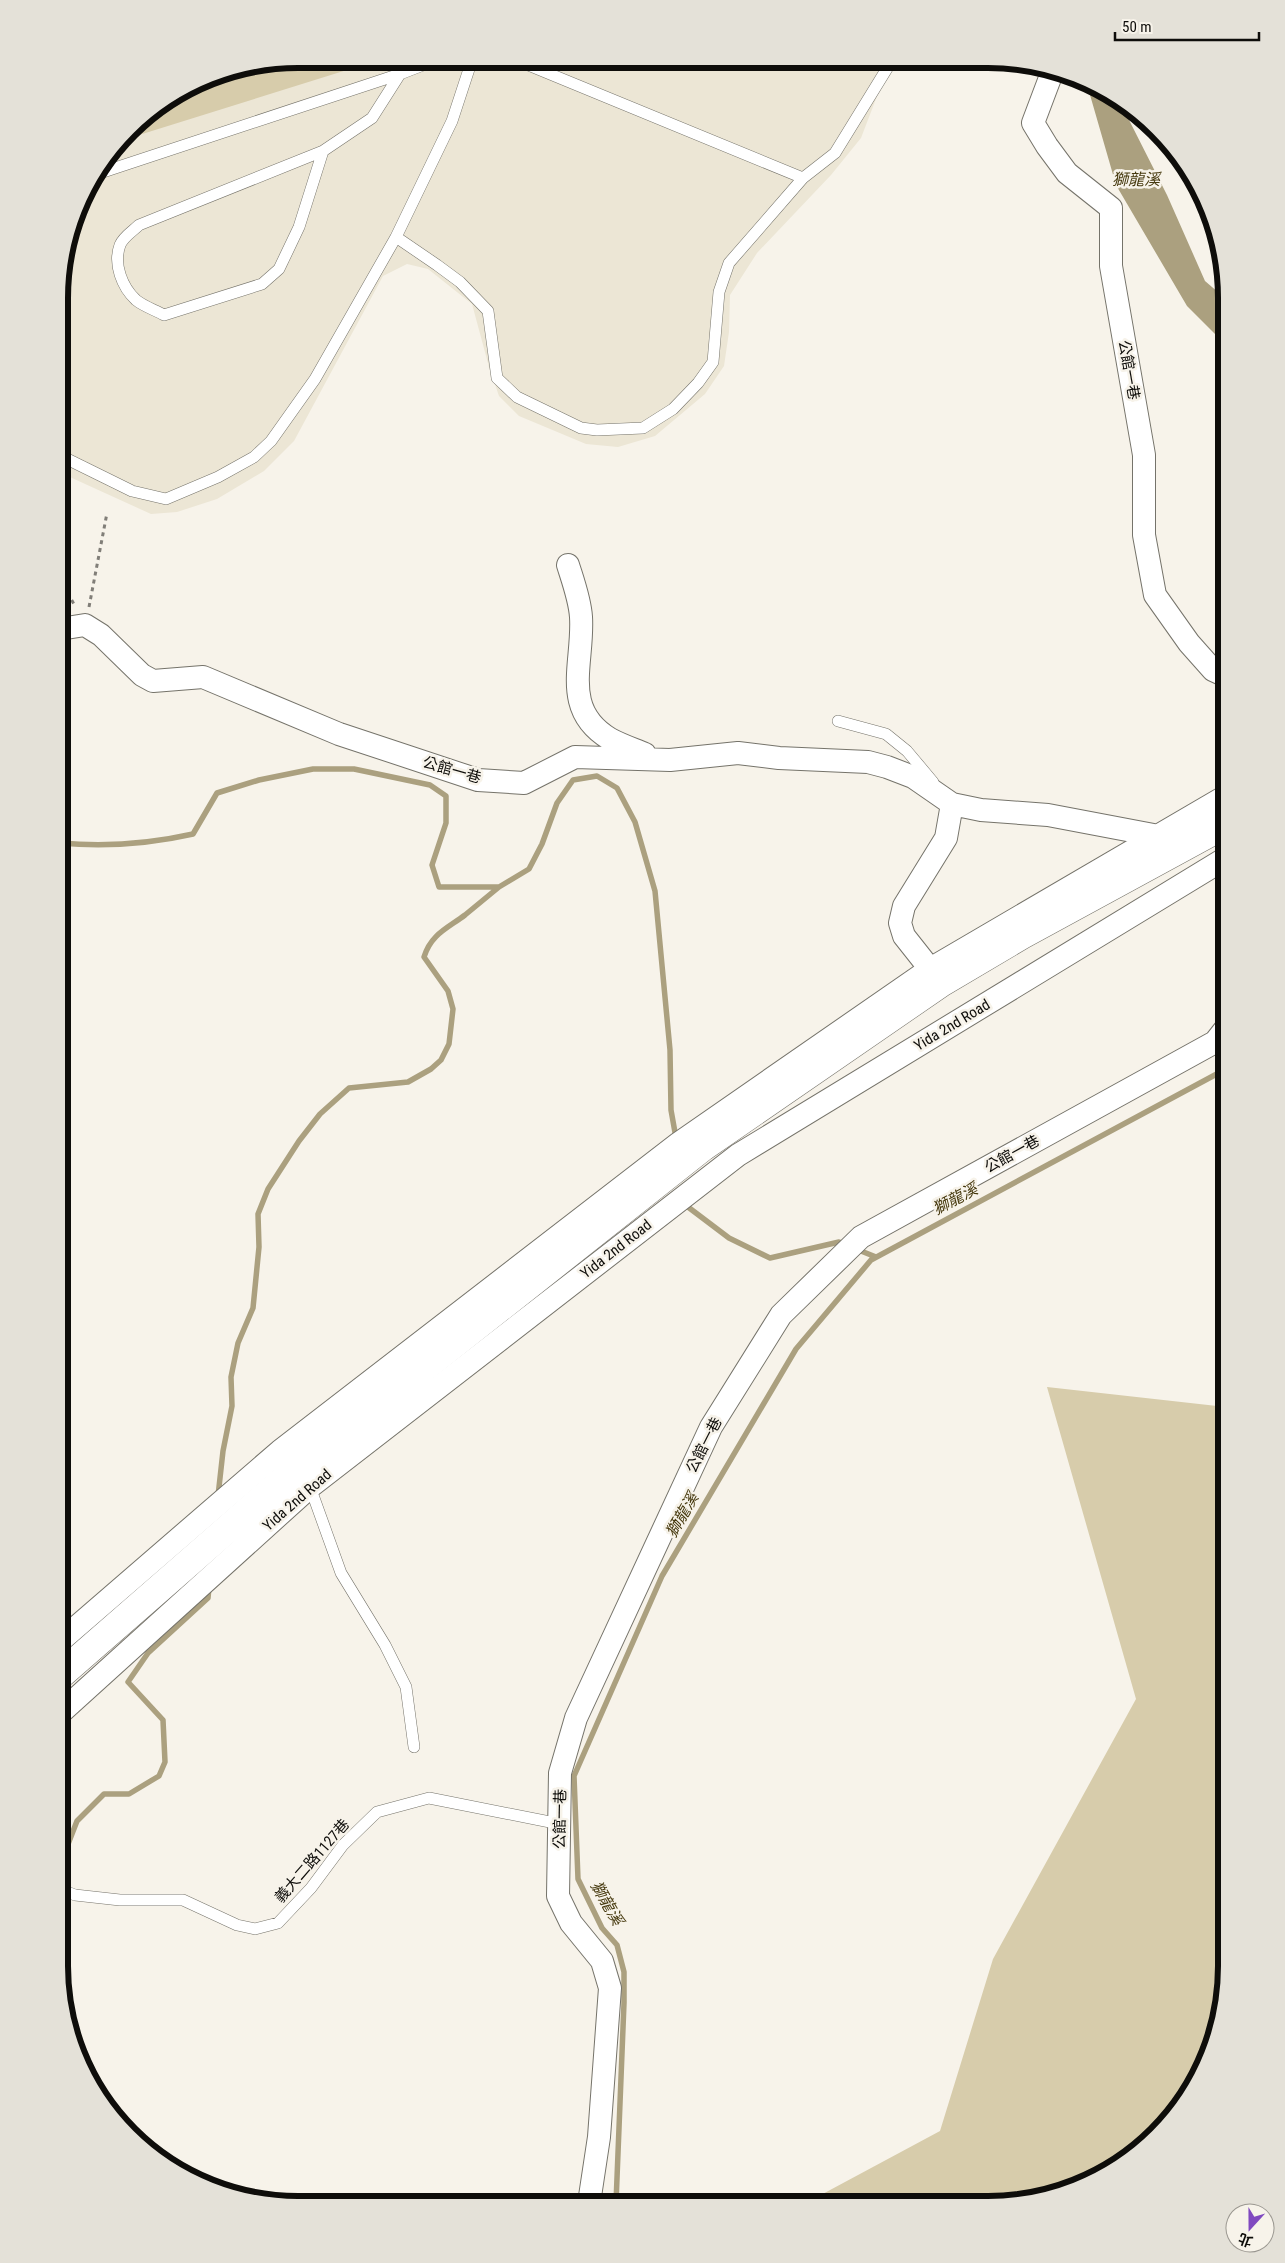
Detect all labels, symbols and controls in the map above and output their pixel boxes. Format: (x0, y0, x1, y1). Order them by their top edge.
scale bar (1115, 10, 1259, 42)
text: 50 m (1122, 18, 1152, 36)
water label: 獅龍溪 (1112, 170, 1162, 189)
street label: 公館一巷 (1115, 339, 1143, 401)
street label: 公館一巷 (421, 753, 483, 787)
street label: Yida 2nd Road (911, 995, 993, 1055)
street label: 公館一巷 (981, 1132, 1043, 1176)
water label: 獅龍溪 (929, 1178, 982, 1219)
street label: Yida 2nd Road (577, 1216, 655, 1282)
street label: 公館一巷 (682, 1414, 726, 1476)
street label: Yida 2nd Road (259, 1465, 335, 1535)
water label: 獅龍溪 (662, 1488, 703, 1541)
street label: 公館一巷 (550, 1789, 570, 1849)
street label: 義大二路1127巷 (271, 1816, 353, 1906)
water label: 獅龍溪 (587, 1877, 628, 1930)
north arrow (1225, 2203, 1275, 2253)
text: 北 (1236, 2230, 1255, 2250)

